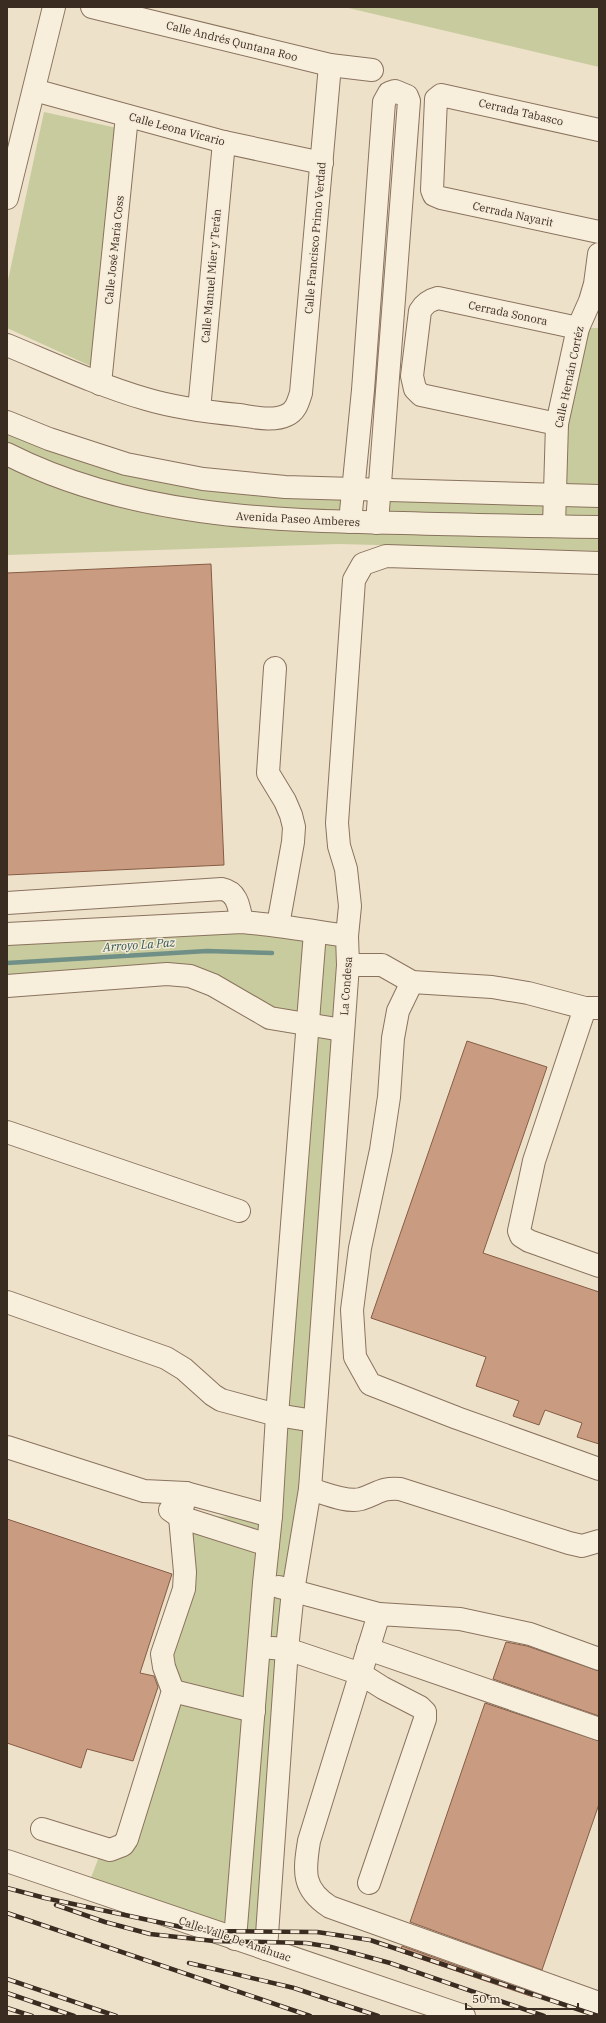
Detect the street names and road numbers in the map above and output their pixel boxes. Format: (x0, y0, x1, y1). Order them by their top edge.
street label: Calle Andrés Quntana Roo (165, 18, 299, 64)
street label: Cerrada Tabasco (477, 95, 565, 129)
street label: Calle Leona Vicario (127, 109, 227, 149)
street label: Calle Francisco Primo Verdad (301, 161, 329, 315)
street label: Calle José María Coss (101, 195, 127, 305)
street label: Cerrada Nayarit (471, 199, 555, 229)
street label: Calle Manuel Mier y Terán (198, 208, 224, 344)
street label: Cerrada Sonora (467, 298, 549, 328)
street label: Calle Hernán Cortéz (551, 324, 587, 429)
street label: Avenida Paseo Amberes (236, 509, 360, 529)
street label: La Condesa (337, 956, 355, 1016)
street label: Calle Valle De Anáhuac (177, 1913, 293, 1965)

